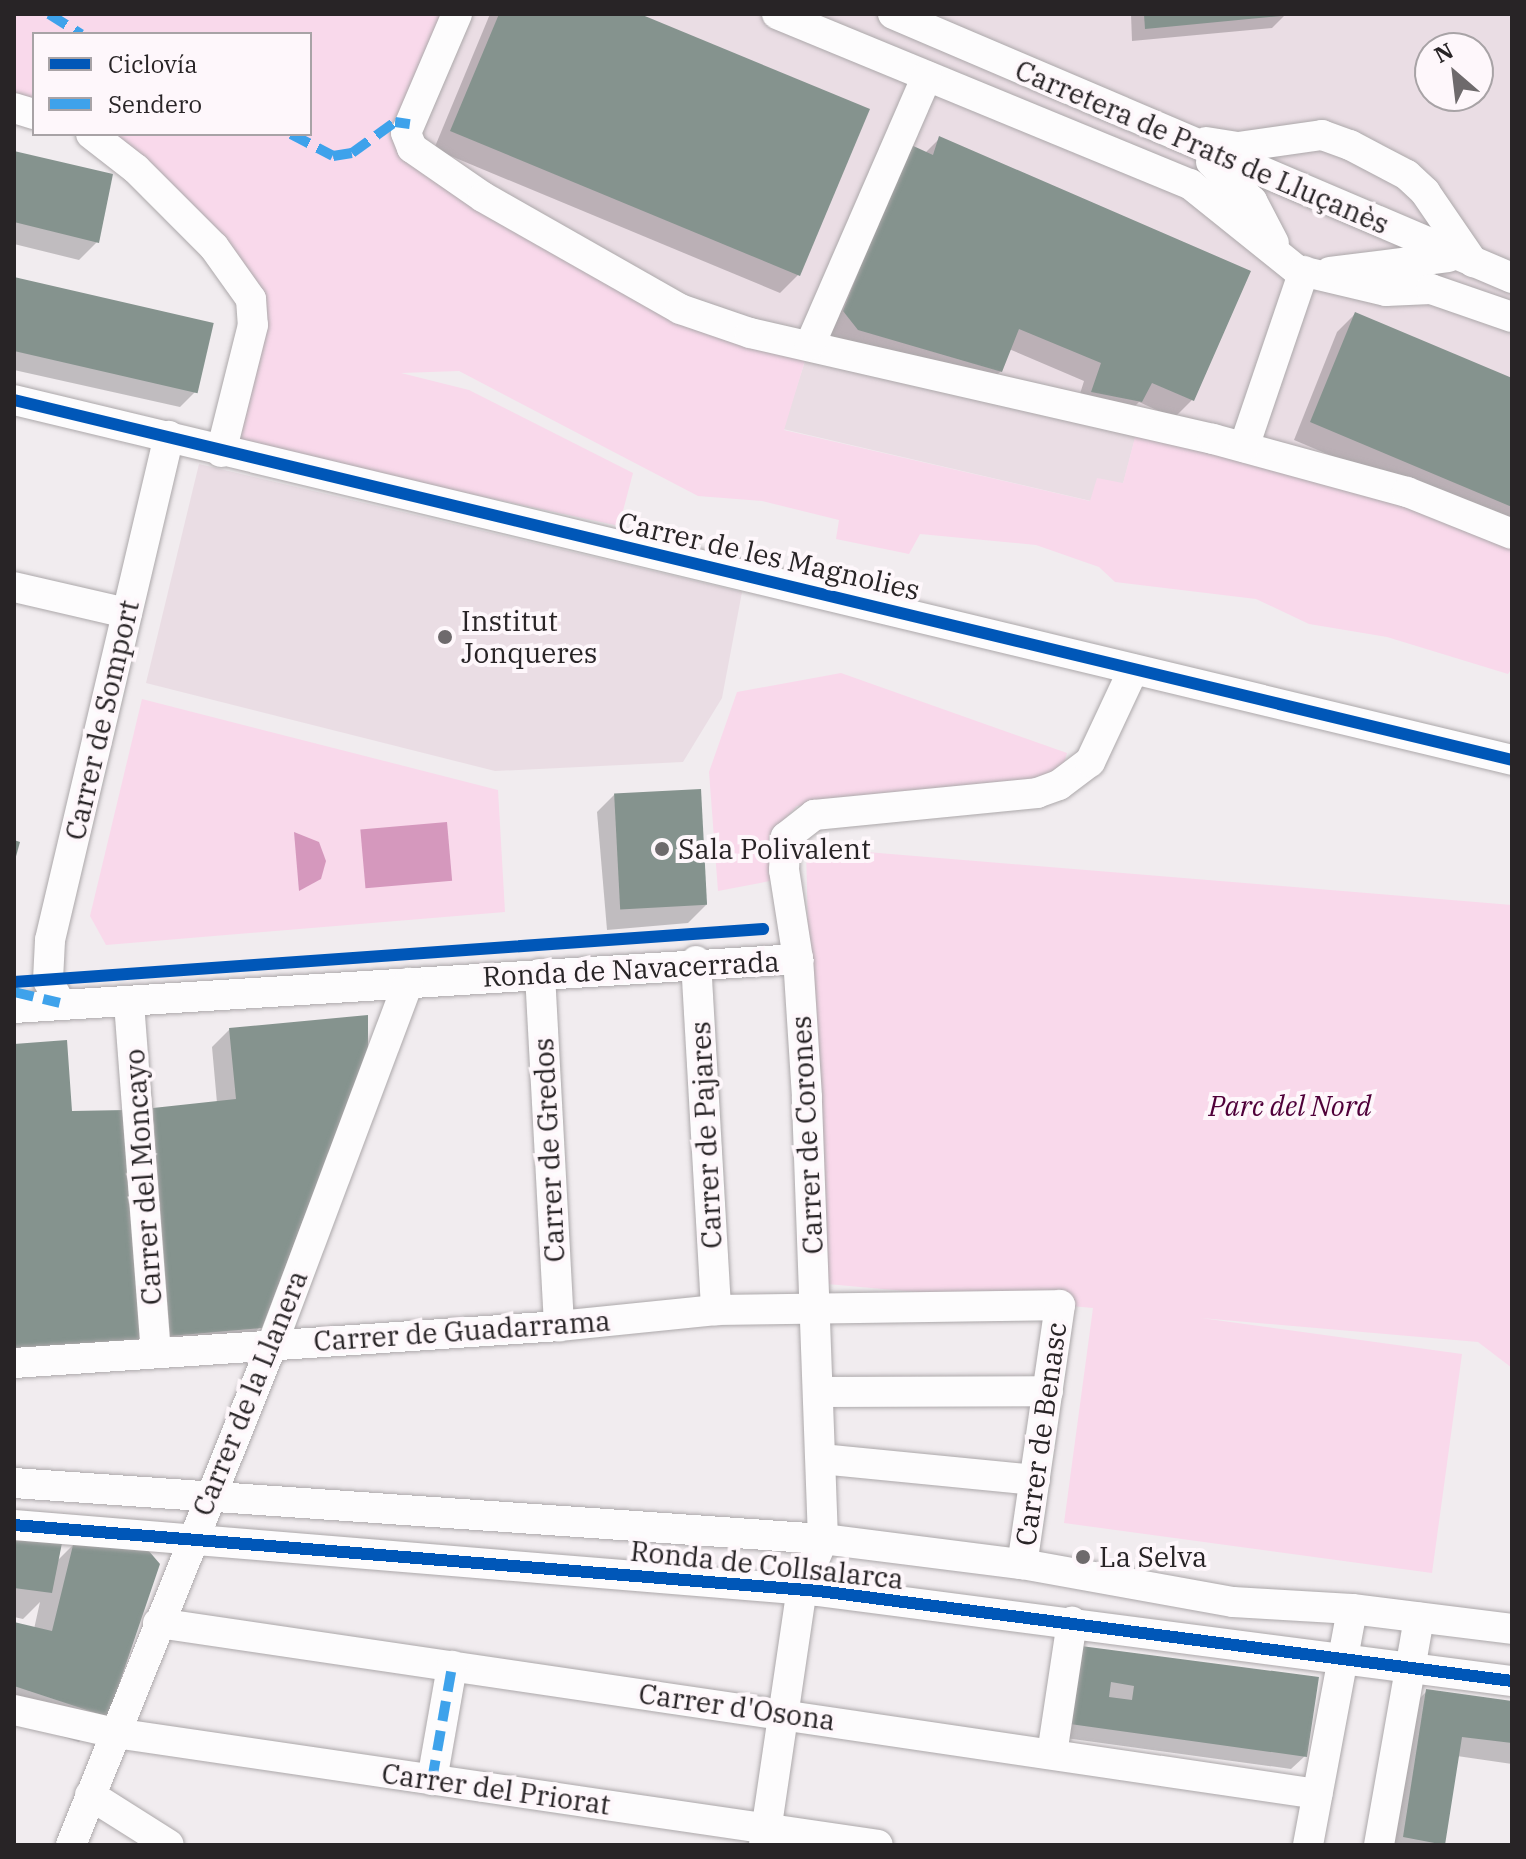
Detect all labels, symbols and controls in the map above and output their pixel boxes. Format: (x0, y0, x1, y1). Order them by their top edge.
legend (32, 32, 312, 136)
north arrow (1414, 32, 1494, 112)
text: N (1429, 35, 1458, 69)
text: Ciclovía (108, 48, 198, 80)
street label: Carretera de Prats de Lluçanès (1010, 53, 1394, 241)
text: Sendero (108, 88, 202, 120)
street label: Carrer de les Magnolies (615, 505, 923, 607)
street label: Carrer de Somport (58, 597, 146, 843)
place label: Institut Jonqueres (461, 604, 597, 670)
marker: Institut Jonqueres (436, 628, 454, 646)
place label: Sala Polivalent (678, 832, 871, 866)
marker: Sala Polivalent (653, 840, 671, 858)
street label: Ronda de Navacerrada (482, 944, 780, 994)
street label: Carrer de Corones (784, 1015, 830, 1255)
street label: Carrer de Pajares (683, 1020, 729, 1250)
street label: Carrer de Gredos (526, 1037, 572, 1263)
street label: Carrer del Moncayo (117, 1048, 169, 1306)
park label: Parc del Nord (1208, 1089, 1372, 1123)
street label: Carrer de la Llanera (185, 1265, 315, 1521)
street label: Carrer de Guadarrama (312, 1304, 612, 1358)
street label: Carrer de Benasc (1009, 1320, 1073, 1548)
street label: Ronda de Collsalarca (629, 1534, 905, 1596)
place label: La Selva (1099, 1540, 1207, 1574)
marker: La Selva (1074, 1548, 1092, 1566)
street label: Carrer d'Osona (637, 1677, 837, 1737)
street label: Carrer del Priorat (380, 1756, 612, 1822)

